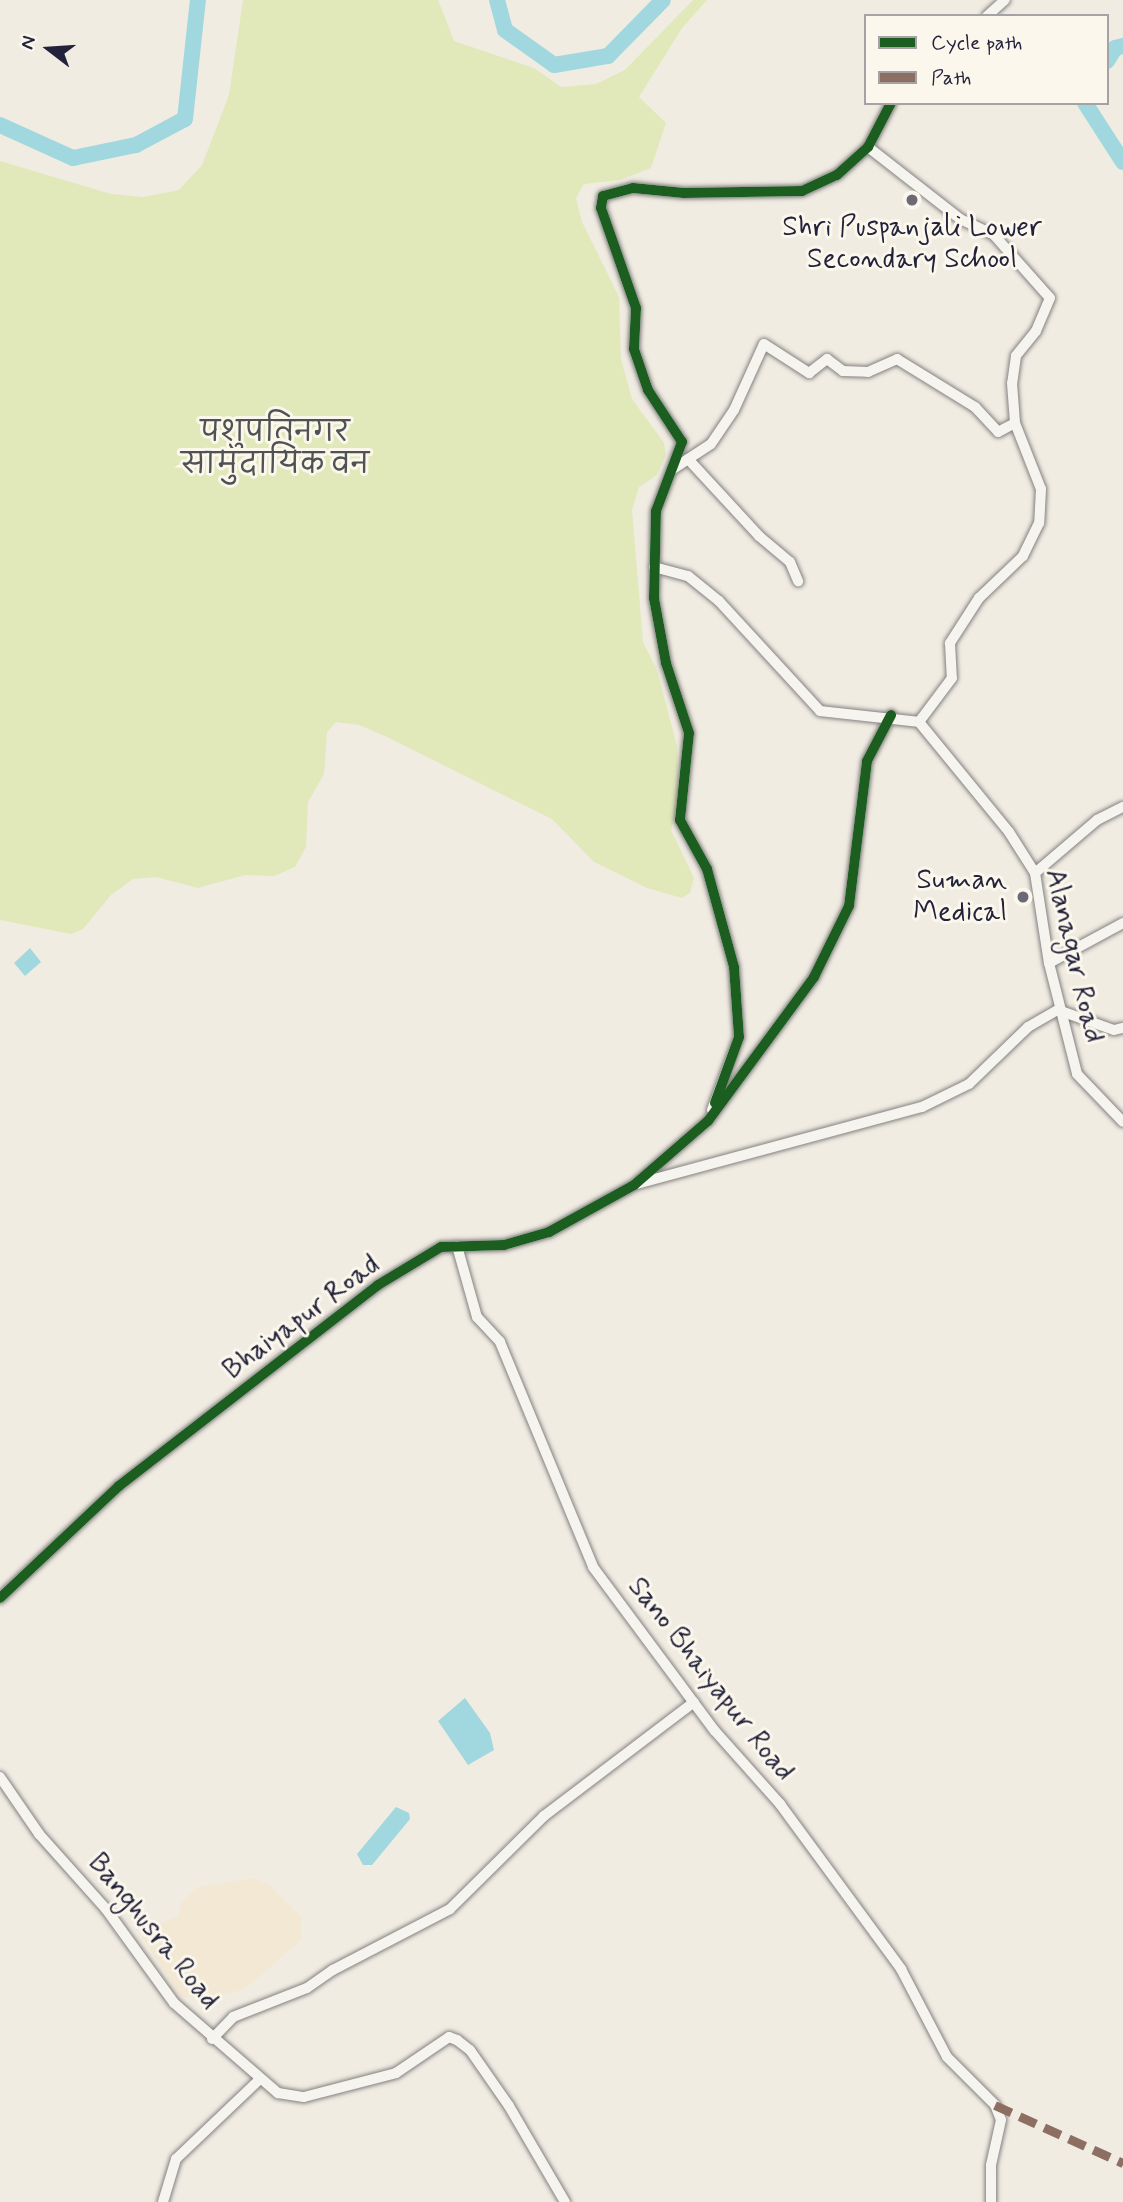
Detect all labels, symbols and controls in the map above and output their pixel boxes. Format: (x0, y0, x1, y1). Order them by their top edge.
north arrow (14, 14, 84, 84)
legend (864, 14, 1109, 105)
text: Cycle path (931, 29, 1022, 57)
text: N (15, 33, 42, 52)
text: Path (931, 64, 971, 92)
marker: Shri Puspanjali Lower Secondary School (904, 192, 920, 208)
place label: Shri Puspanjali Lower Secondary School (781, 211, 1043, 277)
park label: पशुपतिनगर सामुदायिक वन (181, 417, 369, 483)
place label: Suman Medical (913, 864, 1007, 930)
street label: Alanagar Road (1037, 867, 1109, 1045)
marker: Suman Medical (1013, 887, 1033, 907)
street label: Bhaiyapur Road (219, 1250, 385, 1386)
street label: Sano Bhaiyapur Road (621, 1572, 799, 1788)
street label: Banghusra Road (80, 1847, 226, 2017)

